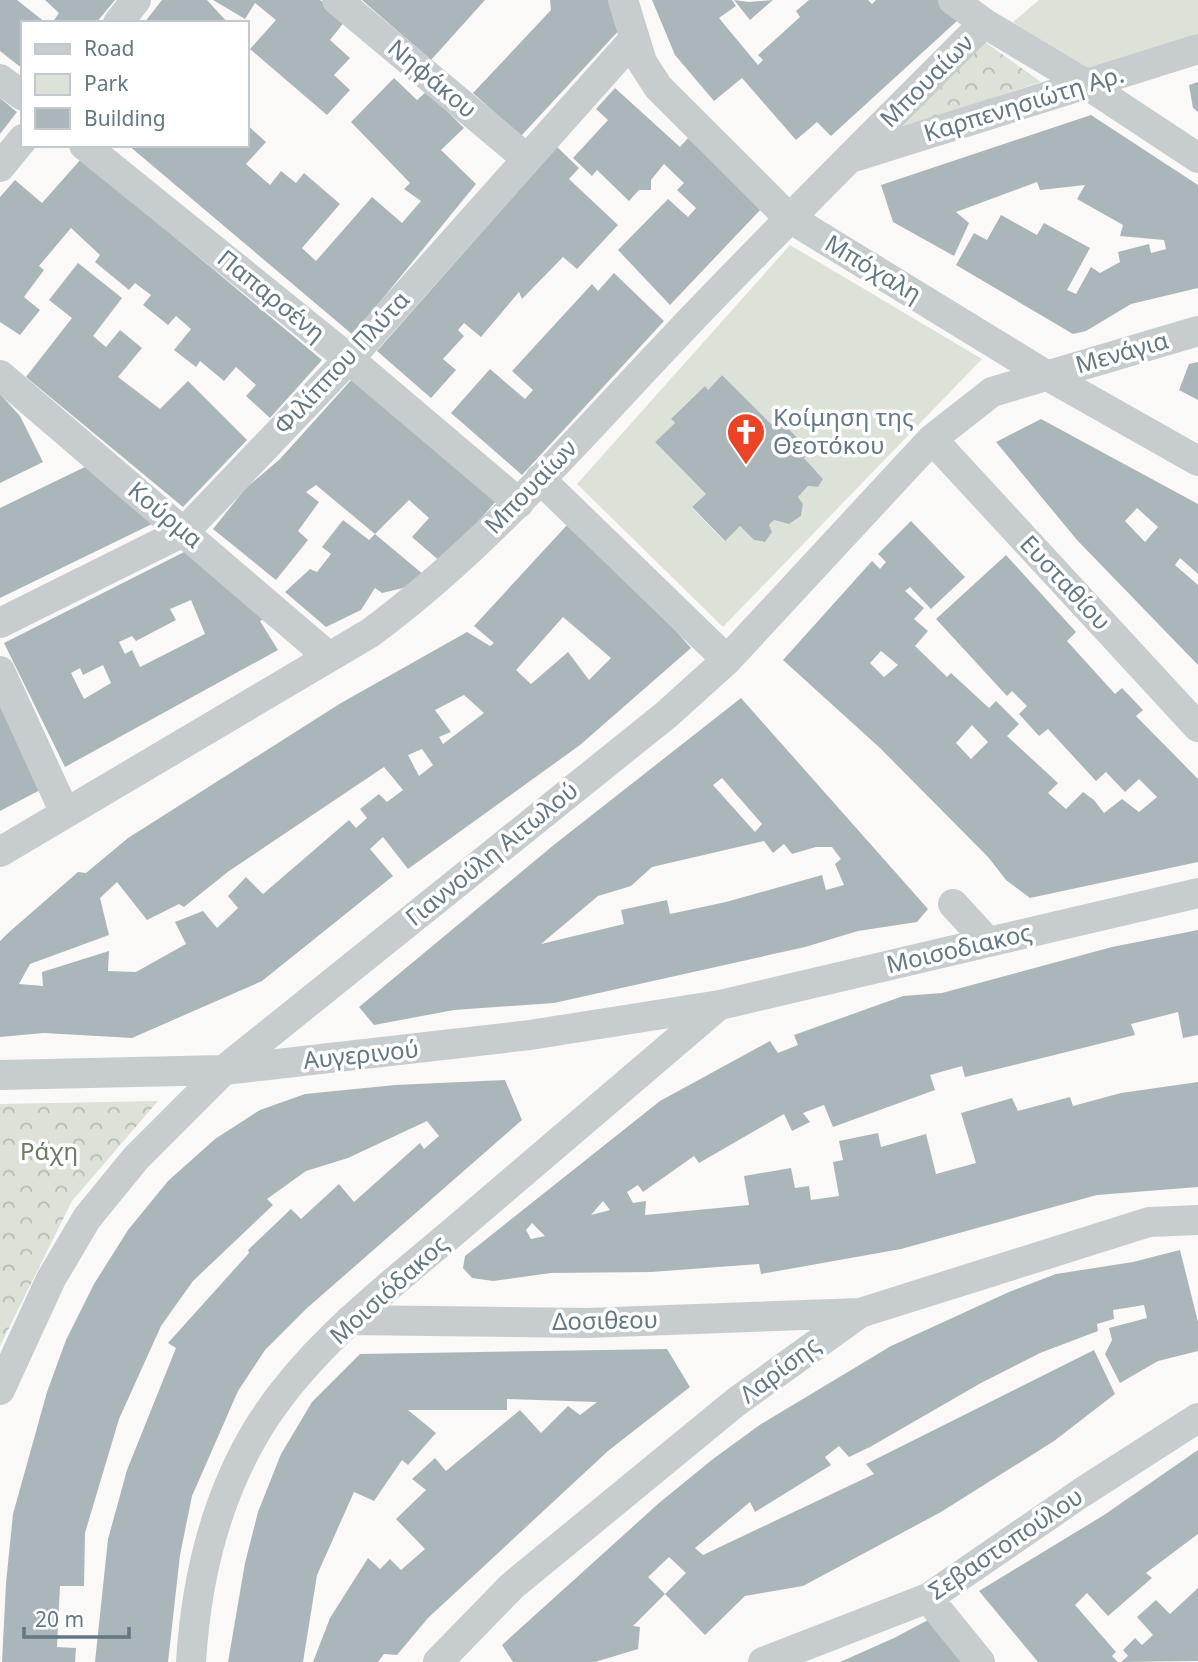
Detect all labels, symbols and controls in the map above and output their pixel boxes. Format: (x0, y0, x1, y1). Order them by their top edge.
legend (21, 21, 248, 147)
street label: Μπουαίων (872, 26, 980, 134)
street label: Νηφάκου (381, 31, 485, 125)
text: Road (84, 34, 134, 62)
street label: Καρπενησιώτη Αρ. (919, 56, 1128, 149)
text: Park (84, 69, 129, 97)
text: Building (84, 104, 166, 132)
street label: Μπόχαλη (820, 226, 928, 309)
street label: Παπαρσένη (211, 241, 333, 348)
street label: Φιλίππου Πλύτα (266, 283, 416, 441)
street label: Μενάγια (1071, 323, 1172, 380)
place label: Κοίμηση της Θεοτόκου (773, 400, 914, 461)
church icon: Κοίμηση της Θεοτόκου (725, 411, 767, 466)
street label: Μπουαίων (477, 431, 583, 540)
street label: Κούρμα (122, 473, 210, 555)
street label: Ευσταθίου (1013, 527, 1119, 637)
street label: Γιαννούλη Αιτωλού (398, 773, 584, 933)
street label: Μοισοδιακος (883, 915, 1035, 980)
street label: Αυγερινού (302, 1031, 420, 1076)
park label: Ράχη (20, 1134, 78, 1167)
street label: Μοισιόδακος (322, 1227, 454, 1351)
street label: Δοσιθεου (552, 1302, 658, 1337)
street label: Λαρίσης (732, 1328, 826, 1410)
street label: Σεβαστοπούλου (922, 1479, 1089, 1607)
scale bar (24, 1596, 130, 1640)
text: 20 m (35, 1605, 84, 1633)

